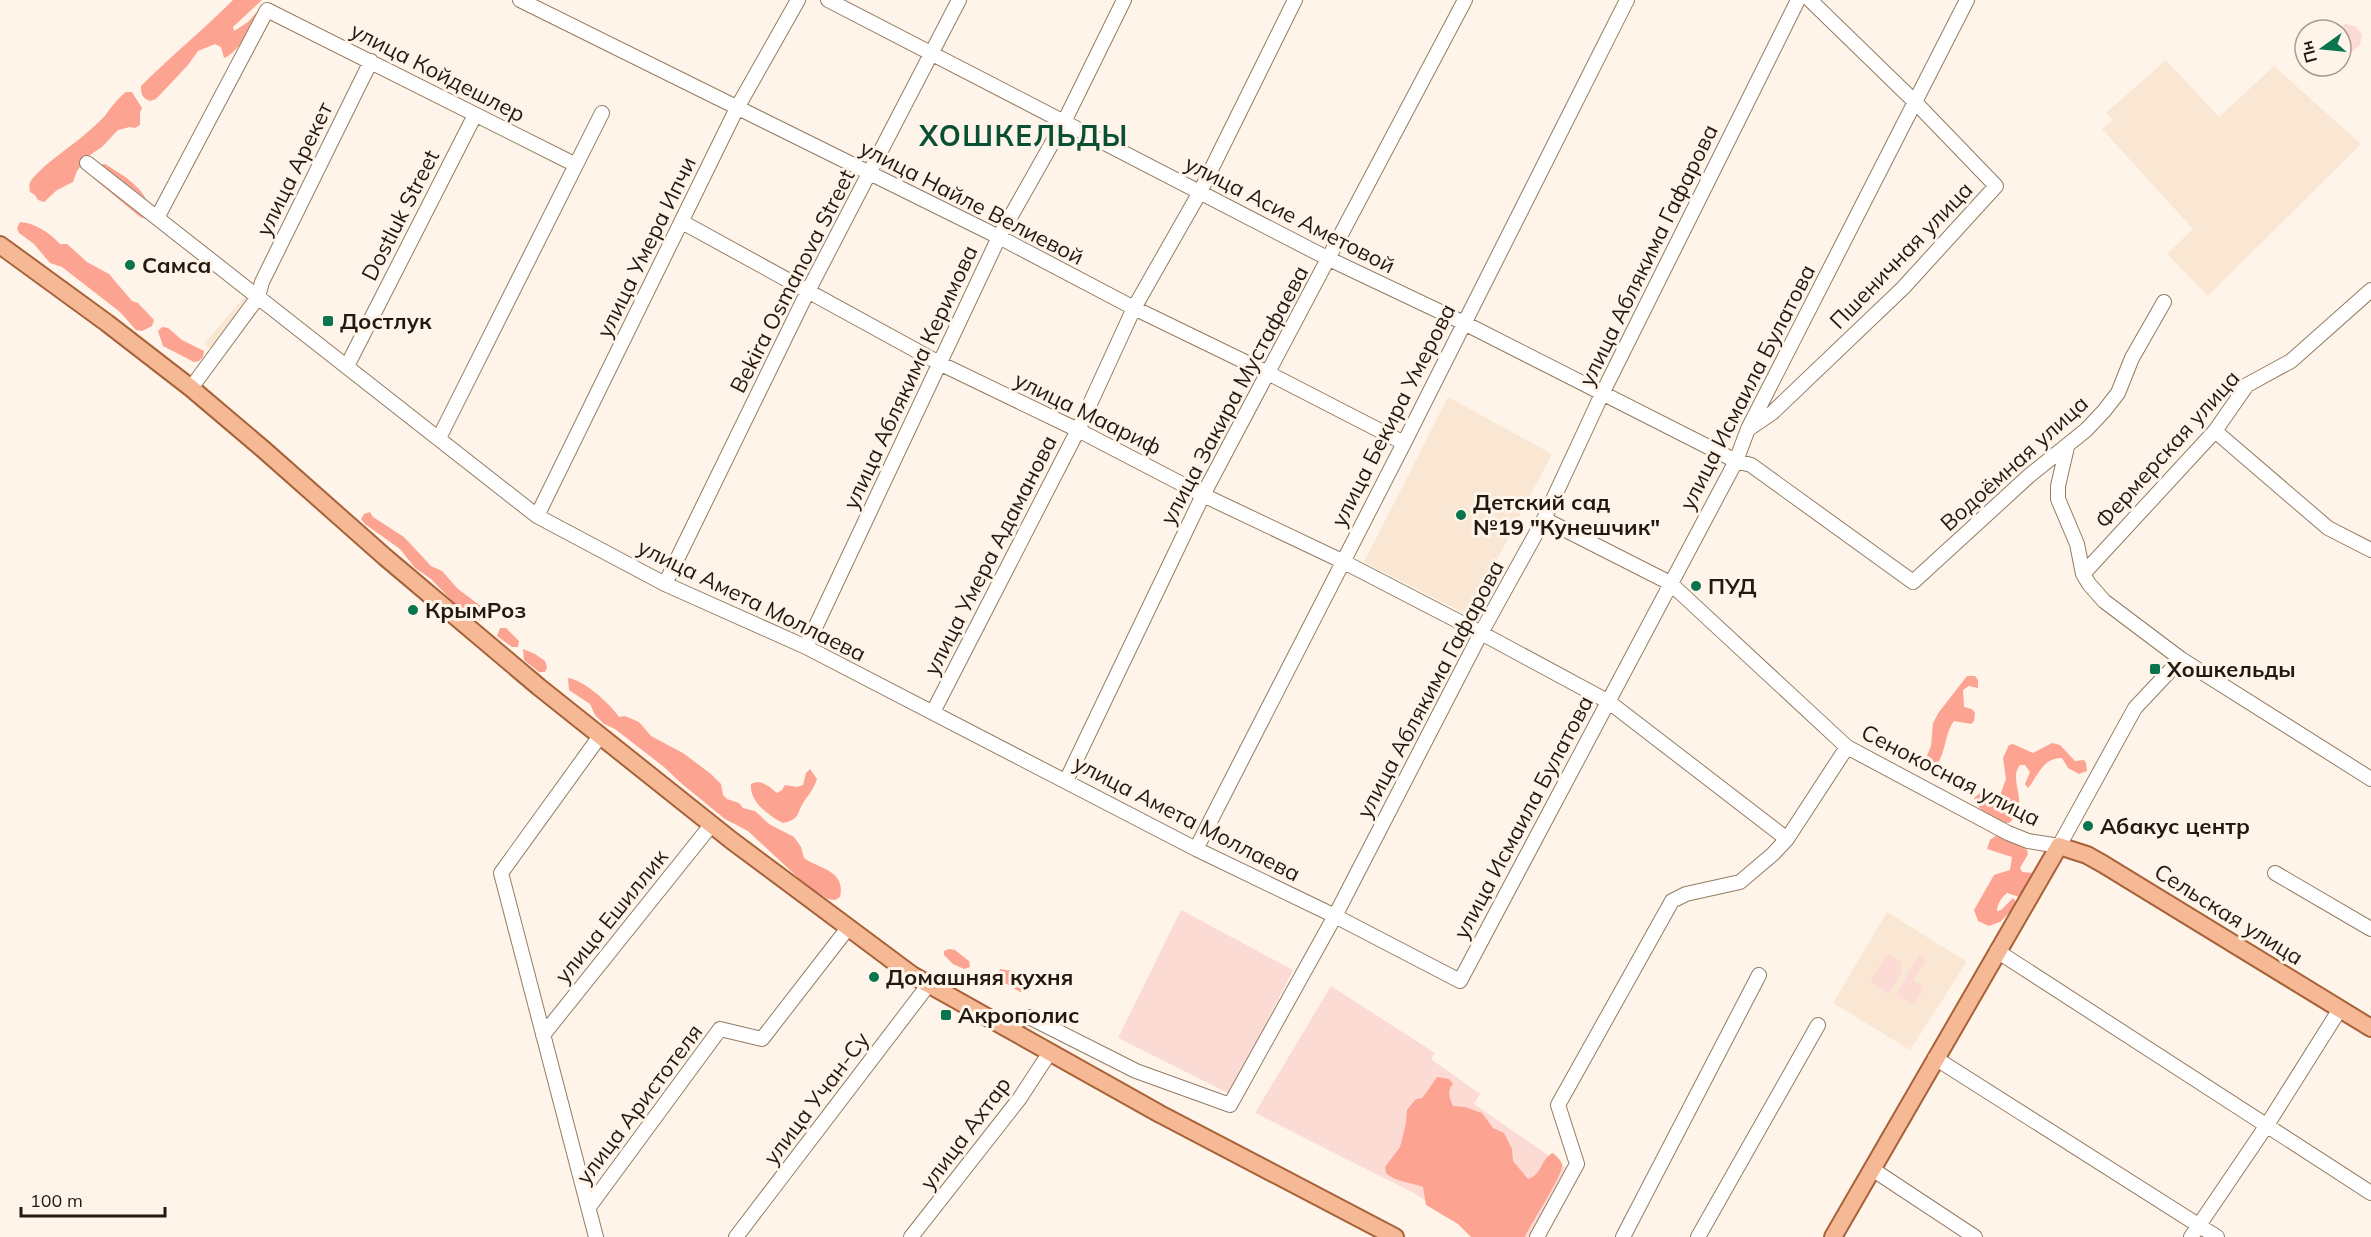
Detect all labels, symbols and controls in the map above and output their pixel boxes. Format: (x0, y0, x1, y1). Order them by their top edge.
street label: улица Койдешлер (346, 16, 530, 128)
north arrow (2293, 18, 2353, 78)
text: Пн (2296, 39, 2321, 65)
street label: улица Арекет (249, 97, 339, 241)
district label: ХОШКЕЛЬДЫ (918, 118, 1129, 153)
street label: улица Аблякима Гафарова (1572, 119, 1724, 391)
street label: улица Найле Велиевой (855, 133, 1089, 271)
street label: Dostluk Street (355, 145, 445, 285)
street label: улица Асие Аметовой (1180, 149, 1400, 279)
street label: улица Умера Ипчи (590, 152, 702, 342)
street label: Bekira Osmanova Street (723, 164, 861, 398)
street label: Пшеничная улица (1823, 175, 1979, 335)
street label: улица Аблякима Керимова (836, 240, 984, 514)
place label: Самса (142, 251, 212, 279)
marker: Самса (123, 258, 137, 272)
street label: улица Исмаила Булатова (1673, 260, 1821, 514)
street label: улица Закира Мустафаева (1154, 261, 1314, 529)
street label: улица Бекира Умерова (1324, 299, 1462, 531)
place label: Достлук (340, 307, 432, 335)
marker: Достлук (321, 314, 335, 328)
street label: Фермерская улица (2089, 364, 2245, 534)
street label: улица Маариф (1010, 365, 1166, 461)
street label: Водоёмная улица (1934, 389, 2094, 537)
street label: улица Умера Адаманова (917, 430, 1063, 680)
place label: Детский сад №19 "Кунешчик" (1473, 488, 1660, 541)
marker: Детский сад №19 "Кунешчик" (1454, 508, 1468, 522)
street label: улица Амета Моллаева (633, 532, 871, 668)
street label: улица Аблякима Гафарова (1350, 555, 1510, 823)
place label: ПУД (1708, 572, 1757, 600)
marker: ПУД (1689, 579, 1703, 593)
place label: КрымРоз (425, 596, 526, 624)
marker: КрымРоз (406, 603, 420, 617)
place label: Хошкельды (2166, 655, 2296, 683)
marker: Хошкельды (2148, 662, 2162, 676)
street label: улица Исмаила Булатова (1447, 690, 1599, 944)
street label: Сенокосная улица (1857, 718, 2045, 832)
street label: улица Амета Моллаева (1069, 749, 1305, 887)
place label: Абакус центр (2100, 812, 2250, 840)
marker: Абакус центр (2081, 819, 2095, 833)
street label: улица Ешиллик (548, 843, 674, 989)
street label: Сельская улица (2149, 857, 2309, 971)
place label: Домашняя кухня (886, 963, 1073, 991)
marker: Домашняя кухня (867, 970, 881, 984)
place label: Акрополис (958, 1001, 1079, 1029)
marker: Акрополис (939, 1008, 953, 1022)
street label: улица Аристотеля (570, 1018, 708, 1190)
street label: улица Учан-Су (757, 1026, 875, 1170)
street label: улица Ахтар (913, 1071, 1017, 1195)
scale bar (21, 1180, 165, 1218)
text: 100 m (30, 1189, 83, 1212)

